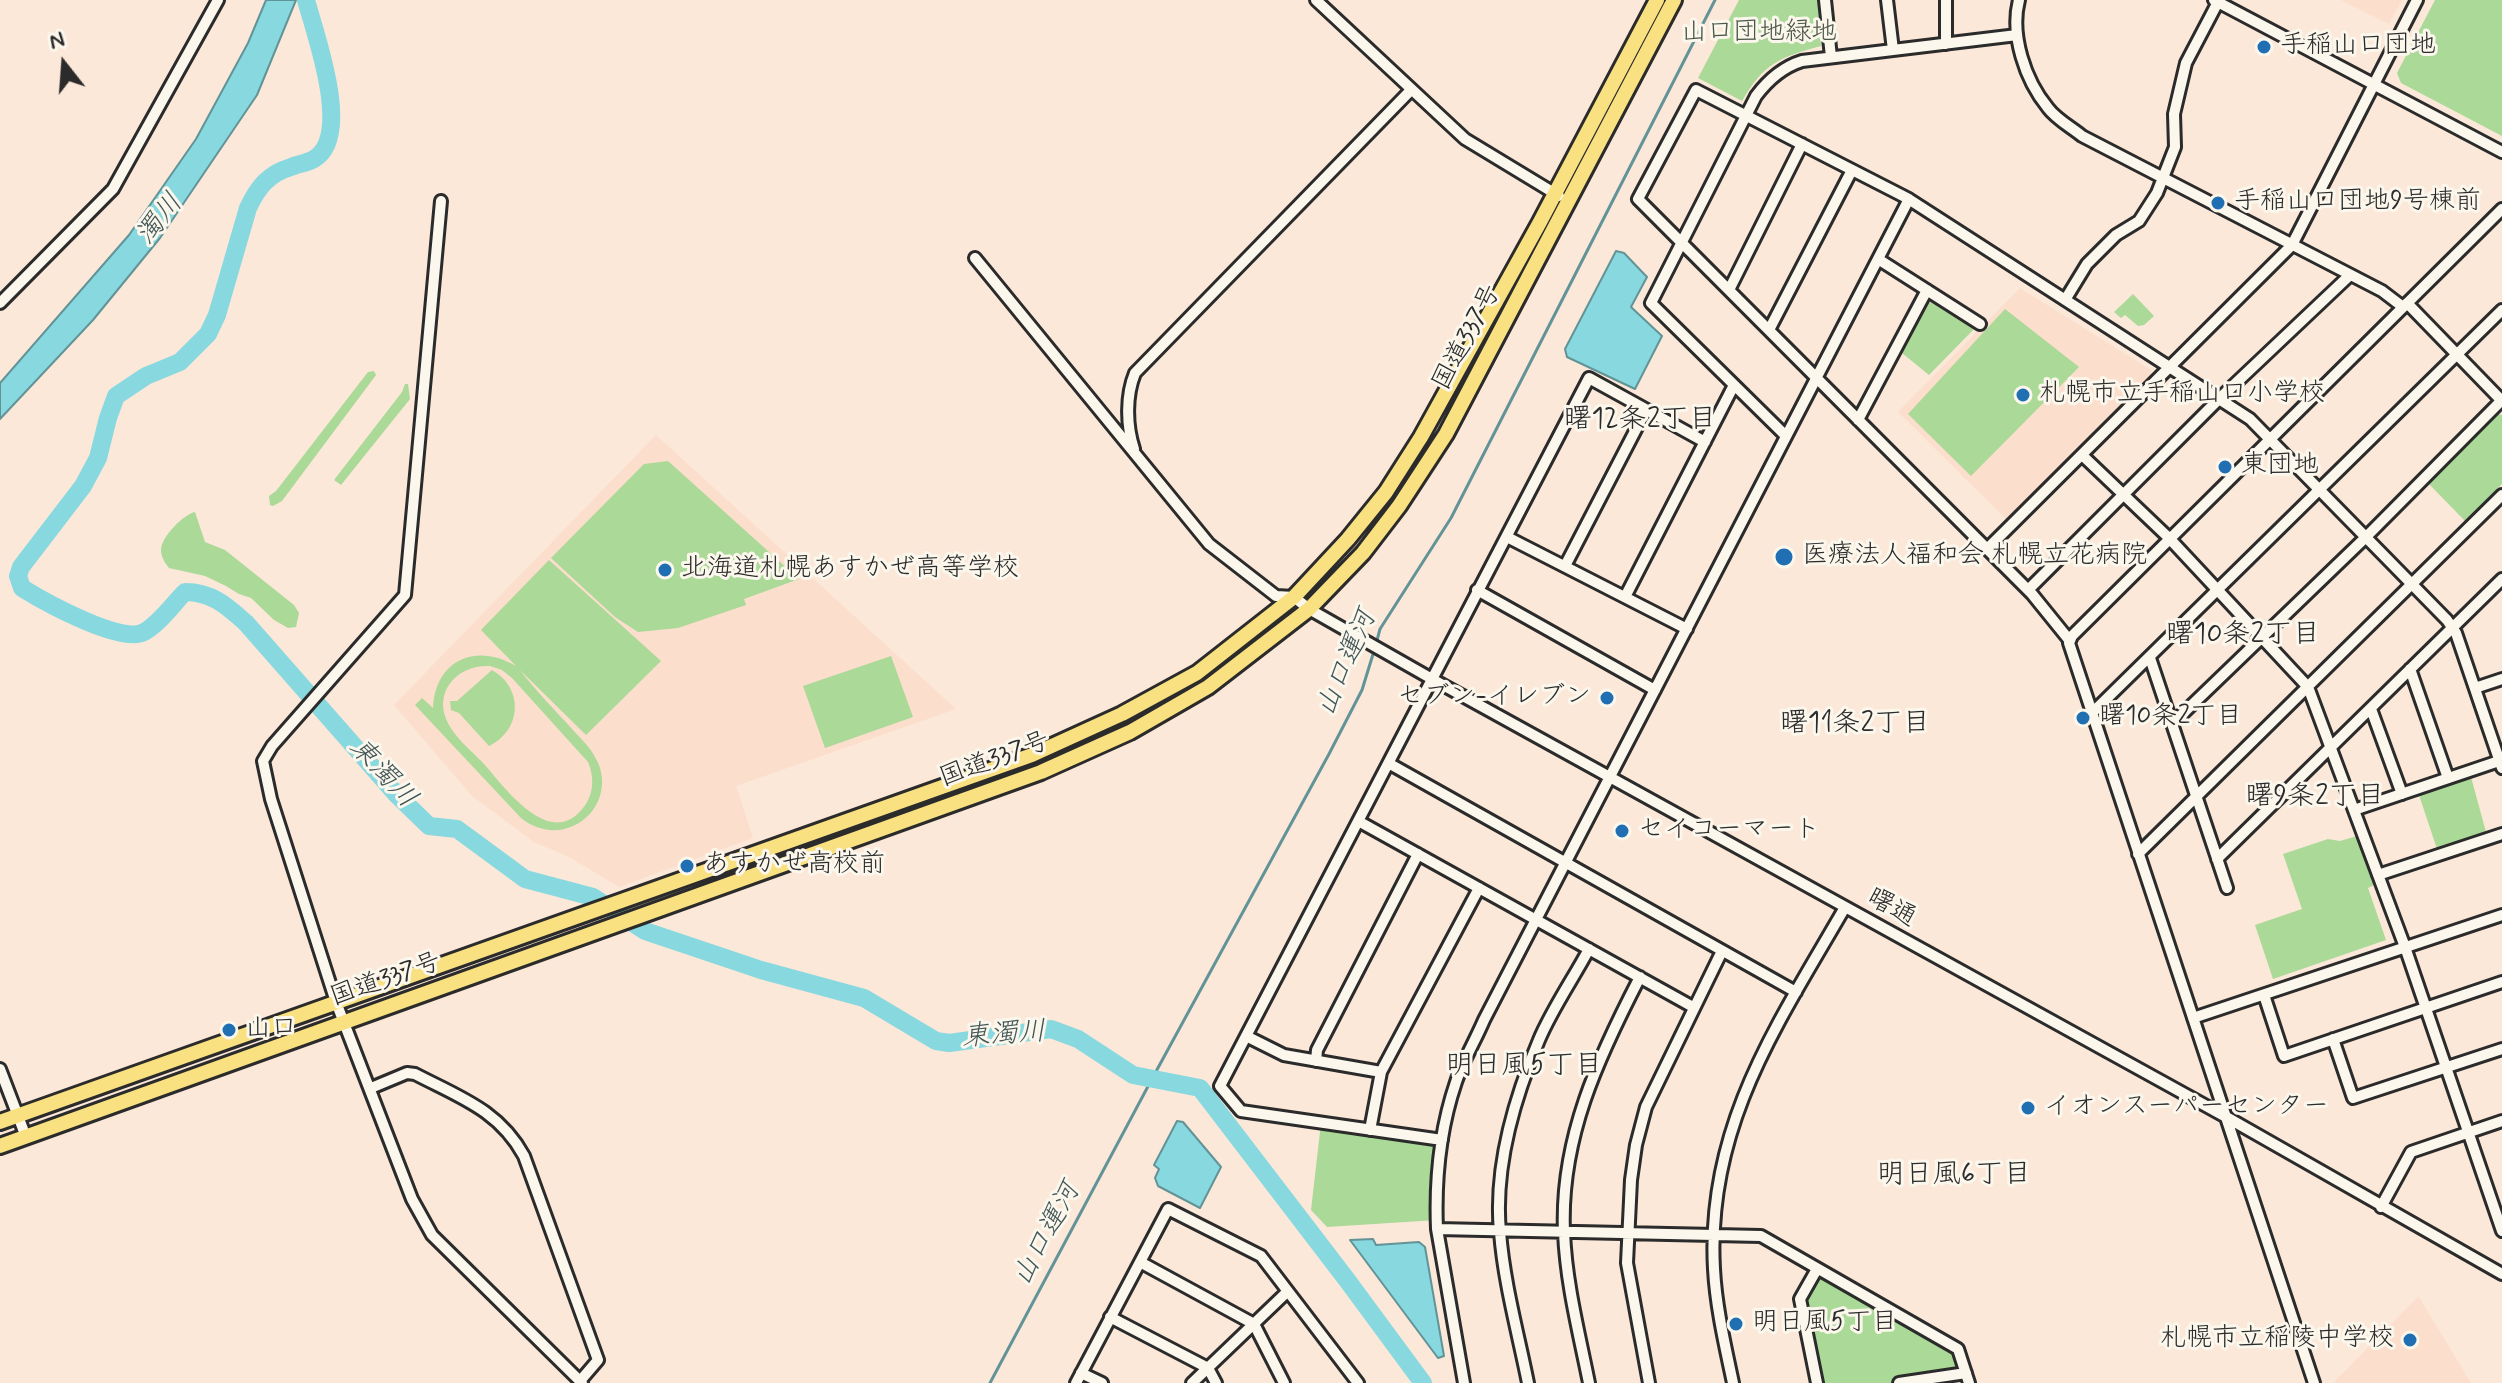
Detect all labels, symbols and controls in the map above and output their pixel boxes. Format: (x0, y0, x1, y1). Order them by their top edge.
park label: 山口団地緑地 (1681, 18, 1837, 50)
north arrow (24, 24, 104, 104)
text: N (46, 26, 68, 57)
place label: 手稲山口団地 (2280, 31, 2436, 63)
marker: 手稲山口団地 (2255, 38, 2273, 56)
place label: 手稲山口団地9号棟前 (2234, 187, 2481, 219)
water label: 濁川 (130, 188, 192, 252)
marker: 手稲山口団地9号棟前 (2209, 194, 2227, 212)
street label: 国道337号 (1427, 280, 1509, 396)
place label: 札幌市立手稲山口小学校 (2039, 379, 2325, 411)
marker: 札幌市立手稲山口小学校 (2014, 386, 2032, 404)
district label: 曙12条2丁目 (1563, 404, 1717, 438)
place label: 東団地 (2241, 451, 2319, 483)
marker: 東団地 (2216, 458, 2234, 476)
place label: 医療法人福和会 札幌立花病院 (1802, 541, 2147, 573)
marker: 医療法人福和会 札幌立花病院 (1773, 546, 1795, 568)
place label: 北海道札幌あすかぜ高等学校 (681, 554, 1019, 586)
marker: 北海道札幌あすかぜ高等学校 (656, 561, 674, 579)
water label: 山口運河 (1311, 606, 1385, 722)
district label: 曙10条2丁目 (2166, 619, 2320, 653)
place label: セブン-イレブン (1397, 682, 1591, 714)
marker: セブン-イレブン (1598, 689, 1616, 707)
place label: 曙10条2丁目 (2099, 702, 2242, 734)
district label: 曙11条2丁目 (1780, 708, 1930, 742)
marker: 曙10条2丁目 (2074, 709, 2092, 727)
street label: 国道337号 (936, 727, 1054, 795)
water label: 東濁川 (341, 732, 423, 816)
district label: 曙9条2丁目 (2245, 781, 2385, 815)
place label: セイコーマート (1638, 815, 1820, 847)
marker: セイコーマート (1613, 822, 1631, 840)
place label: あすかぜ高校前 (703, 850, 885, 882)
marker: あすかぜ高校前 (678, 857, 696, 875)
street label: 曙通 (1861, 883, 1921, 935)
street label: 国道337号 (326, 947, 446, 1015)
place label: 山口 (245, 1014, 297, 1046)
water label: 東濁川 (961, 1016, 1047, 1056)
marker: 山口 (220, 1021, 238, 1039)
district label: 明日風5丁目 (1446, 1050, 1602, 1084)
place label: イオンスーパーセンター (2044, 1092, 2329, 1124)
marker: イオンスーパーセンター (2019, 1099, 2037, 1117)
district label: 明日風6丁目 (1877, 1159, 2031, 1193)
water label: 山口運河 (1007, 1178, 1089, 1292)
place label: 明日風5丁目 (1752, 1308, 1898, 1340)
marker: 明日風5丁目 (1727, 1315, 1745, 1333)
place label: 札幌市立稲陵中学校 (2160, 1324, 2394, 1356)
marker: 札幌市立稲陵中学校 (2401, 1331, 2419, 1349)

